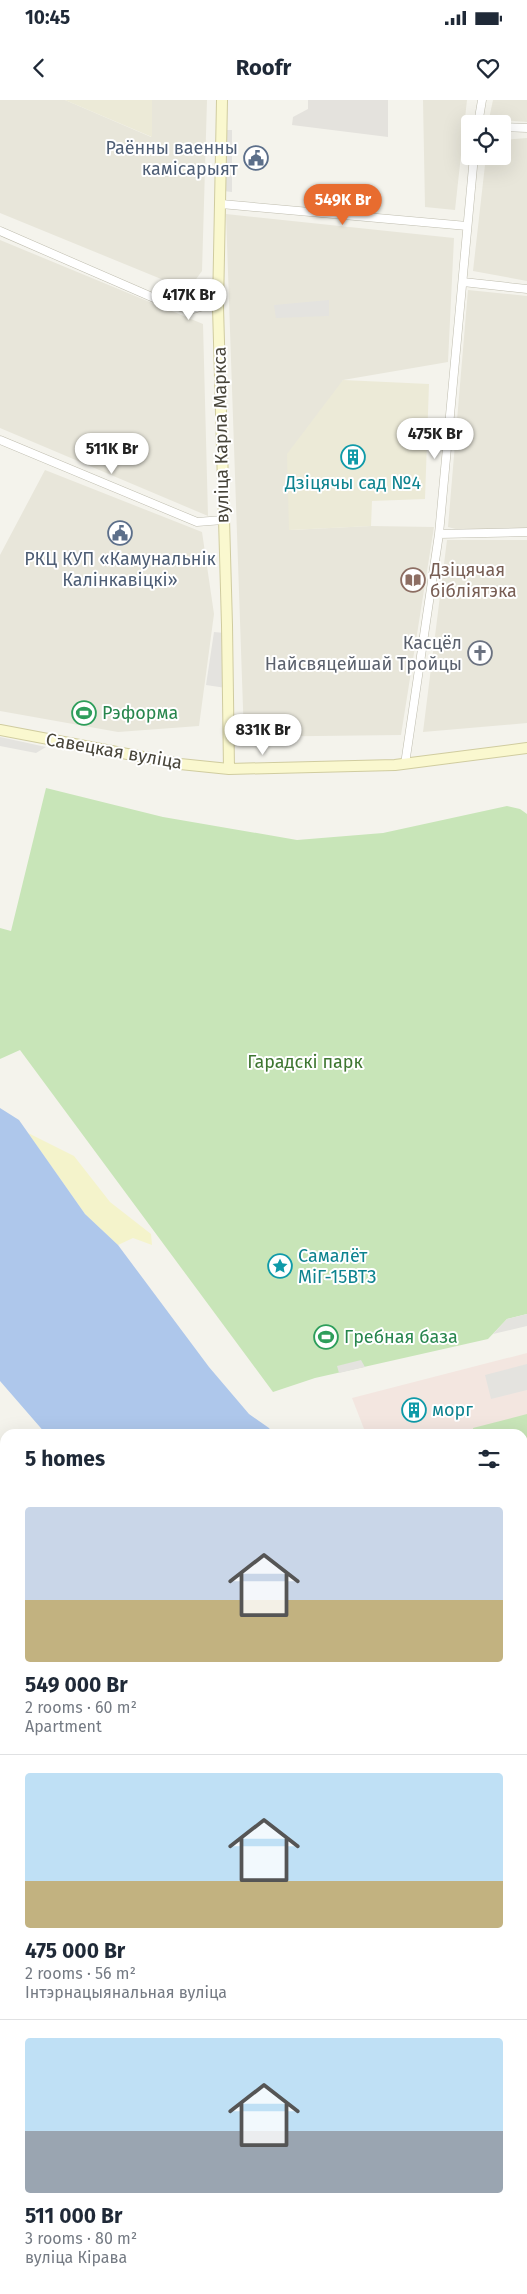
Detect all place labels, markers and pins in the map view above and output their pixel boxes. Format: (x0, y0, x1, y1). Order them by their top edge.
place label: Раённы ваенны камісарыят (105, 137, 239, 180)
public building icon: Раённы ваенны камісарыят (243, 145, 269, 171)
pin: 549K Br (297, 184, 389, 226)
pin: 417K Br (143, 278, 235, 321)
pin: 475K Br (389, 418, 481, 460)
pin: 511K Br (66, 432, 158, 475)
building icon: Дзіцячы сад №4 (340, 444, 366, 470)
place label: Дзіцячы сад №4 (284, 472, 422, 494)
public building icon: РКЦ КУП «Камунальнік Калінкавіцкі» (107, 520, 133, 546)
place label: РКЦ КУП «Камунальнік Калінкавіцкі» (24, 548, 217, 591)
place label: Дзіцячая бібліятэка (429, 559, 517, 602)
library icon: Дзіцячая бібліятэка (400, 567, 426, 593)
place label: Касцёл Найсвяцейшай Тройцы (265, 632, 462, 675)
church icon: Касцёл Найсвяцейшай Тройцы (467, 640, 493, 666)
sports icon: Рэформа (71, 700, 97, 726)
place label: Рэформа (102, 702, 178, 724)
pin: 831K Br (217, 714, 309, 756)
place label: Самалёт МіГ-15ВТЗ (298, 1245, 377, 1288)
place icon: Самалёт МіГ-15ВТЗ (267, 1253, 293, 1279)
sports icon: Гребная база (313, 1324, 339, 1350)
place label: Гребная база (344, 1326, 458, 1348)
building icon: морг (401, 1397, 427, 1423)
place label: морг (432, 1399, 473, 1421)

